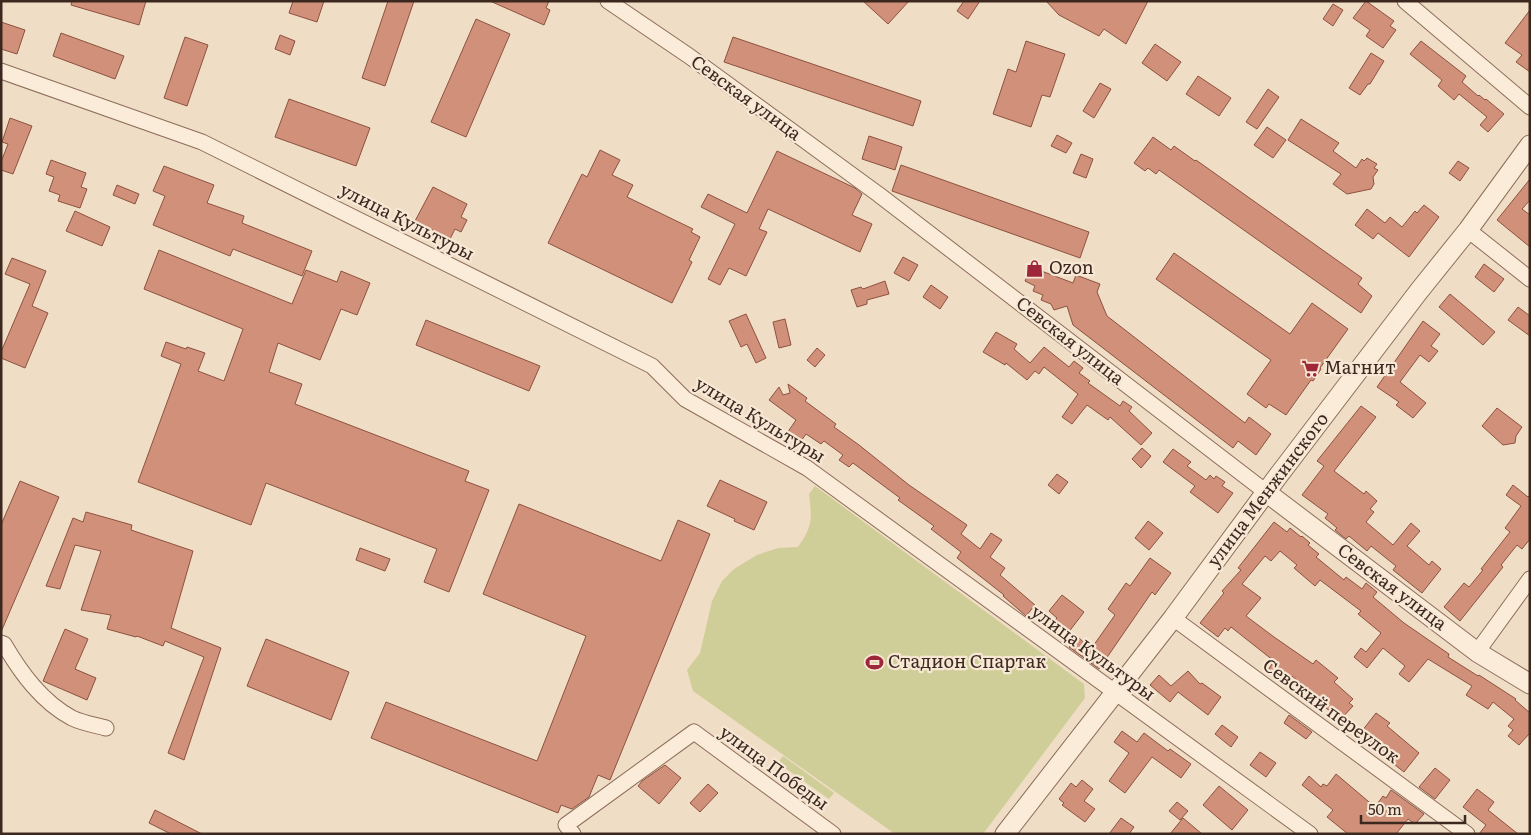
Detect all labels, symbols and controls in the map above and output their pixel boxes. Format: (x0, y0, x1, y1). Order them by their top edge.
street label: Севская улица (686, 47, 808, 146)
street label: улица Культуры (336, 175, 480, 266)
place label: Ozon (1049, 253, 1094, 280)
shop icon: Ozon (1025, 258, 1045, 278)
street label: Севская улица (1011, 289, 1131, 391)
place label: Магнит (1324, 353, 1396, 380)
supermarket icon: Магнит (1300, 358, 1320, 378)
street label: улица Культуры (690, 369, 831, 468)
street label: улица Менжинского (1200, 406, 1334, 572)
street label: Севская улица (1333, 536, 1454, 636)
street label: улица Культуры (1026, 597, 1162, 706)
place label: Стадион Спартак (888, 647, 1046, 674)
street label: Севский переулок (1258, 651, 1406, 769)
sports icon: Стадион Спартак (864, 652, 884, 672)
street label: улица Победы (714, 718, 835, 816)
scale bar (1361, 792, 1465, 824)
text: 50 m (1368, 797, 1402, 820)

